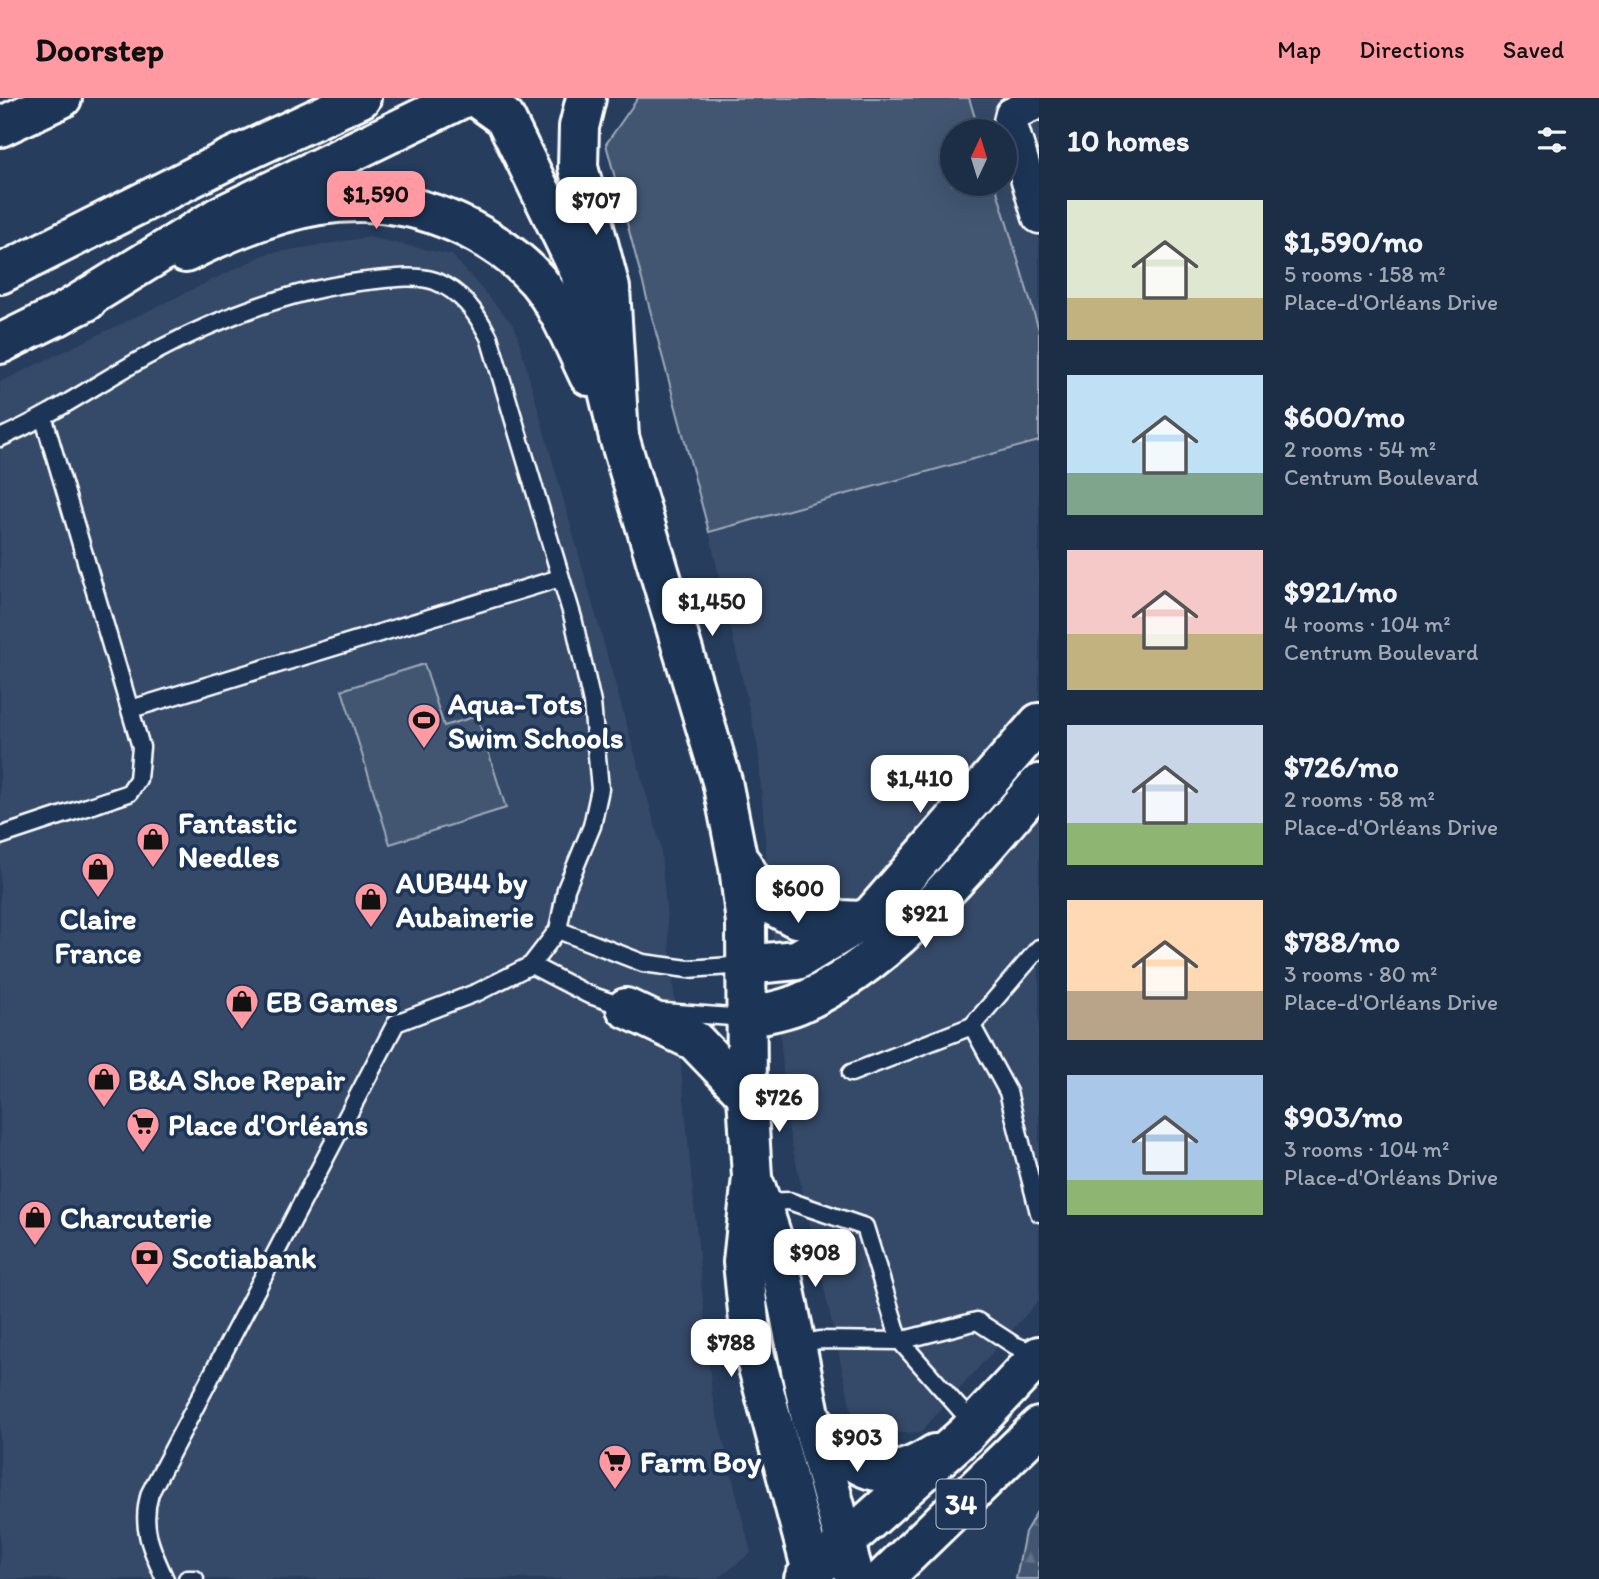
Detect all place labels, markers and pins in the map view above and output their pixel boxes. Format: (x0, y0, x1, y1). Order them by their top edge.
pin: $1,590 (319, 172, 433, 231)
pin: $707 (555, 178, 637, 237)
pin: $1,450 (655, 578, 769, 638)
place label: Aqua-Tots Swim Schools (447, 685, 623, 756)
sports icon: Aqua-Tots Swim Schools (405, 701, 443, 750)
pin: $1,410 (863, 756, 977, 815)
place label: Fantastic Needles (178, 804, 297, 875)
shop icon: Fantastic Needles (134, 820, 172, 869)
shop icon: Claire France (79, 850, 117, 899)
place label: AUB44 by Aubainerie (395, 864, 534, 935)
pin: $600 (757, 866, 839, 925)
shop icon: AUB44 by Aubainerie (352, 880, 390, 929)
pin: $921 (884, 890, 966, 950)
place label: Claire France (55, 900, 141, 971)
shop icon: EB Games (223, 982, 261, 1031)
place label: EB Games (266, 983, 398, 1020)
shop icon: B&A Shoe Repair (85, 1060, 123, 1109)
place label: B&A Shoe Repair (128, 1061, 346, 1098)
pin: $726 (738, 1074, 820, 1134)
supermarket icon: Place d'Orléans (124, 1105, 162, 1154)
place label: Place d'Orléans (168, 1106, 368, 1143)
shop icon: Charcuterie (16, 1198, 54, 1247)
place label: Charcuterie (60, 1199, 212, 1236)
pin: $908 (774, 1230, 856, 1289)
bank icon: Scotiabank (128, 1238, 166, 1287)
place label: Scotiabank (172, 1239, 316, 1276)
pin: $788 (690, 1320, 772, 1379)
pin: $903 (816, 1414, 898, 1474)
supermarket icon: Farm Boy (596, 1442, 634, 1491)
place label: Farm Boy (640, 1443, 762, 1480)

